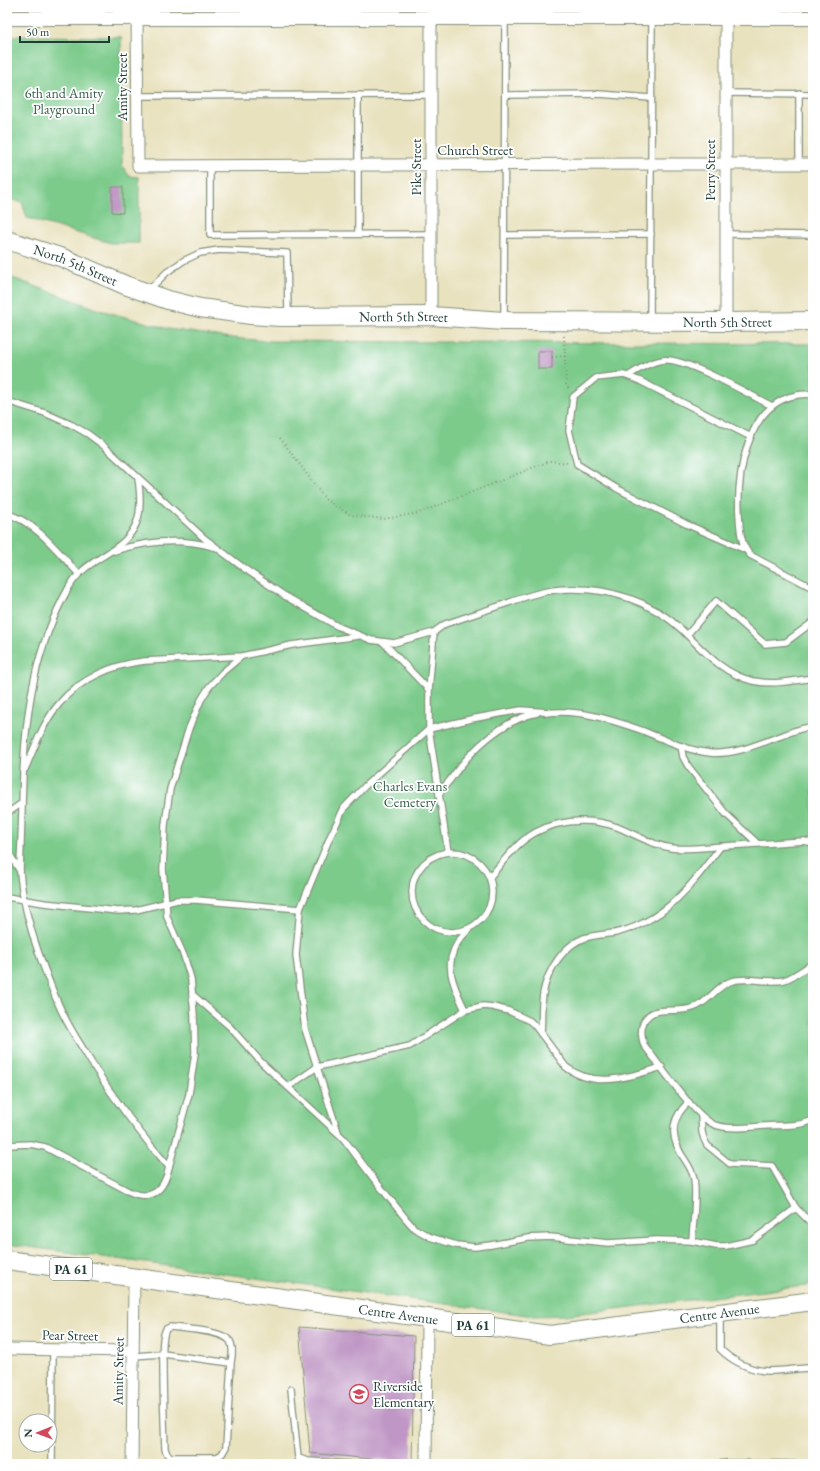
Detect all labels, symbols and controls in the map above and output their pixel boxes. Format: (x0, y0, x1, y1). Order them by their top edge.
scale bar (20, 18, 109, 44)
text: 50 m (26, 24, 50, 40)
street label: Amity Street (113, 52, 131, 122)
park label: 6th and Amity Playground (25, 84, 104, 118)
street label: Pike Street (407, 138, 425, 195)
street label: Perry Street (701, 139, 719, 201)
street label: Church Street (437, 141, 513, 159)
street label: North 5th Street (31, 240, 121, 290)
street label: North 5th Street (359, 307, 449, 326)
street label: North 5th Street (683, 312, 773, 331)
park label: Charles Evans Cemetery (373, 777, 448, 811)
road number: PA 61 (50, 1258, 92, 1280)
street label: Centre Avenue (678, 1299, 761, 1327)
street label: Centre Avenue (357, 1300, 440, 1329)
road number: PA 61 (452, 1314, 494, 1336)
street label: Pear Street (42, 1326, 99, 1345)
street label: Amity Street (108, 1336, 128, 1406)
place label: Riverside Elementary (373, 1377, 435, 1411)
school or university icon: Riverside Elementary (348, 1383, 370, 1405)
north arrow (18, 1413, 58, 1453)
text: N (21, 1429, 35, 1438)

